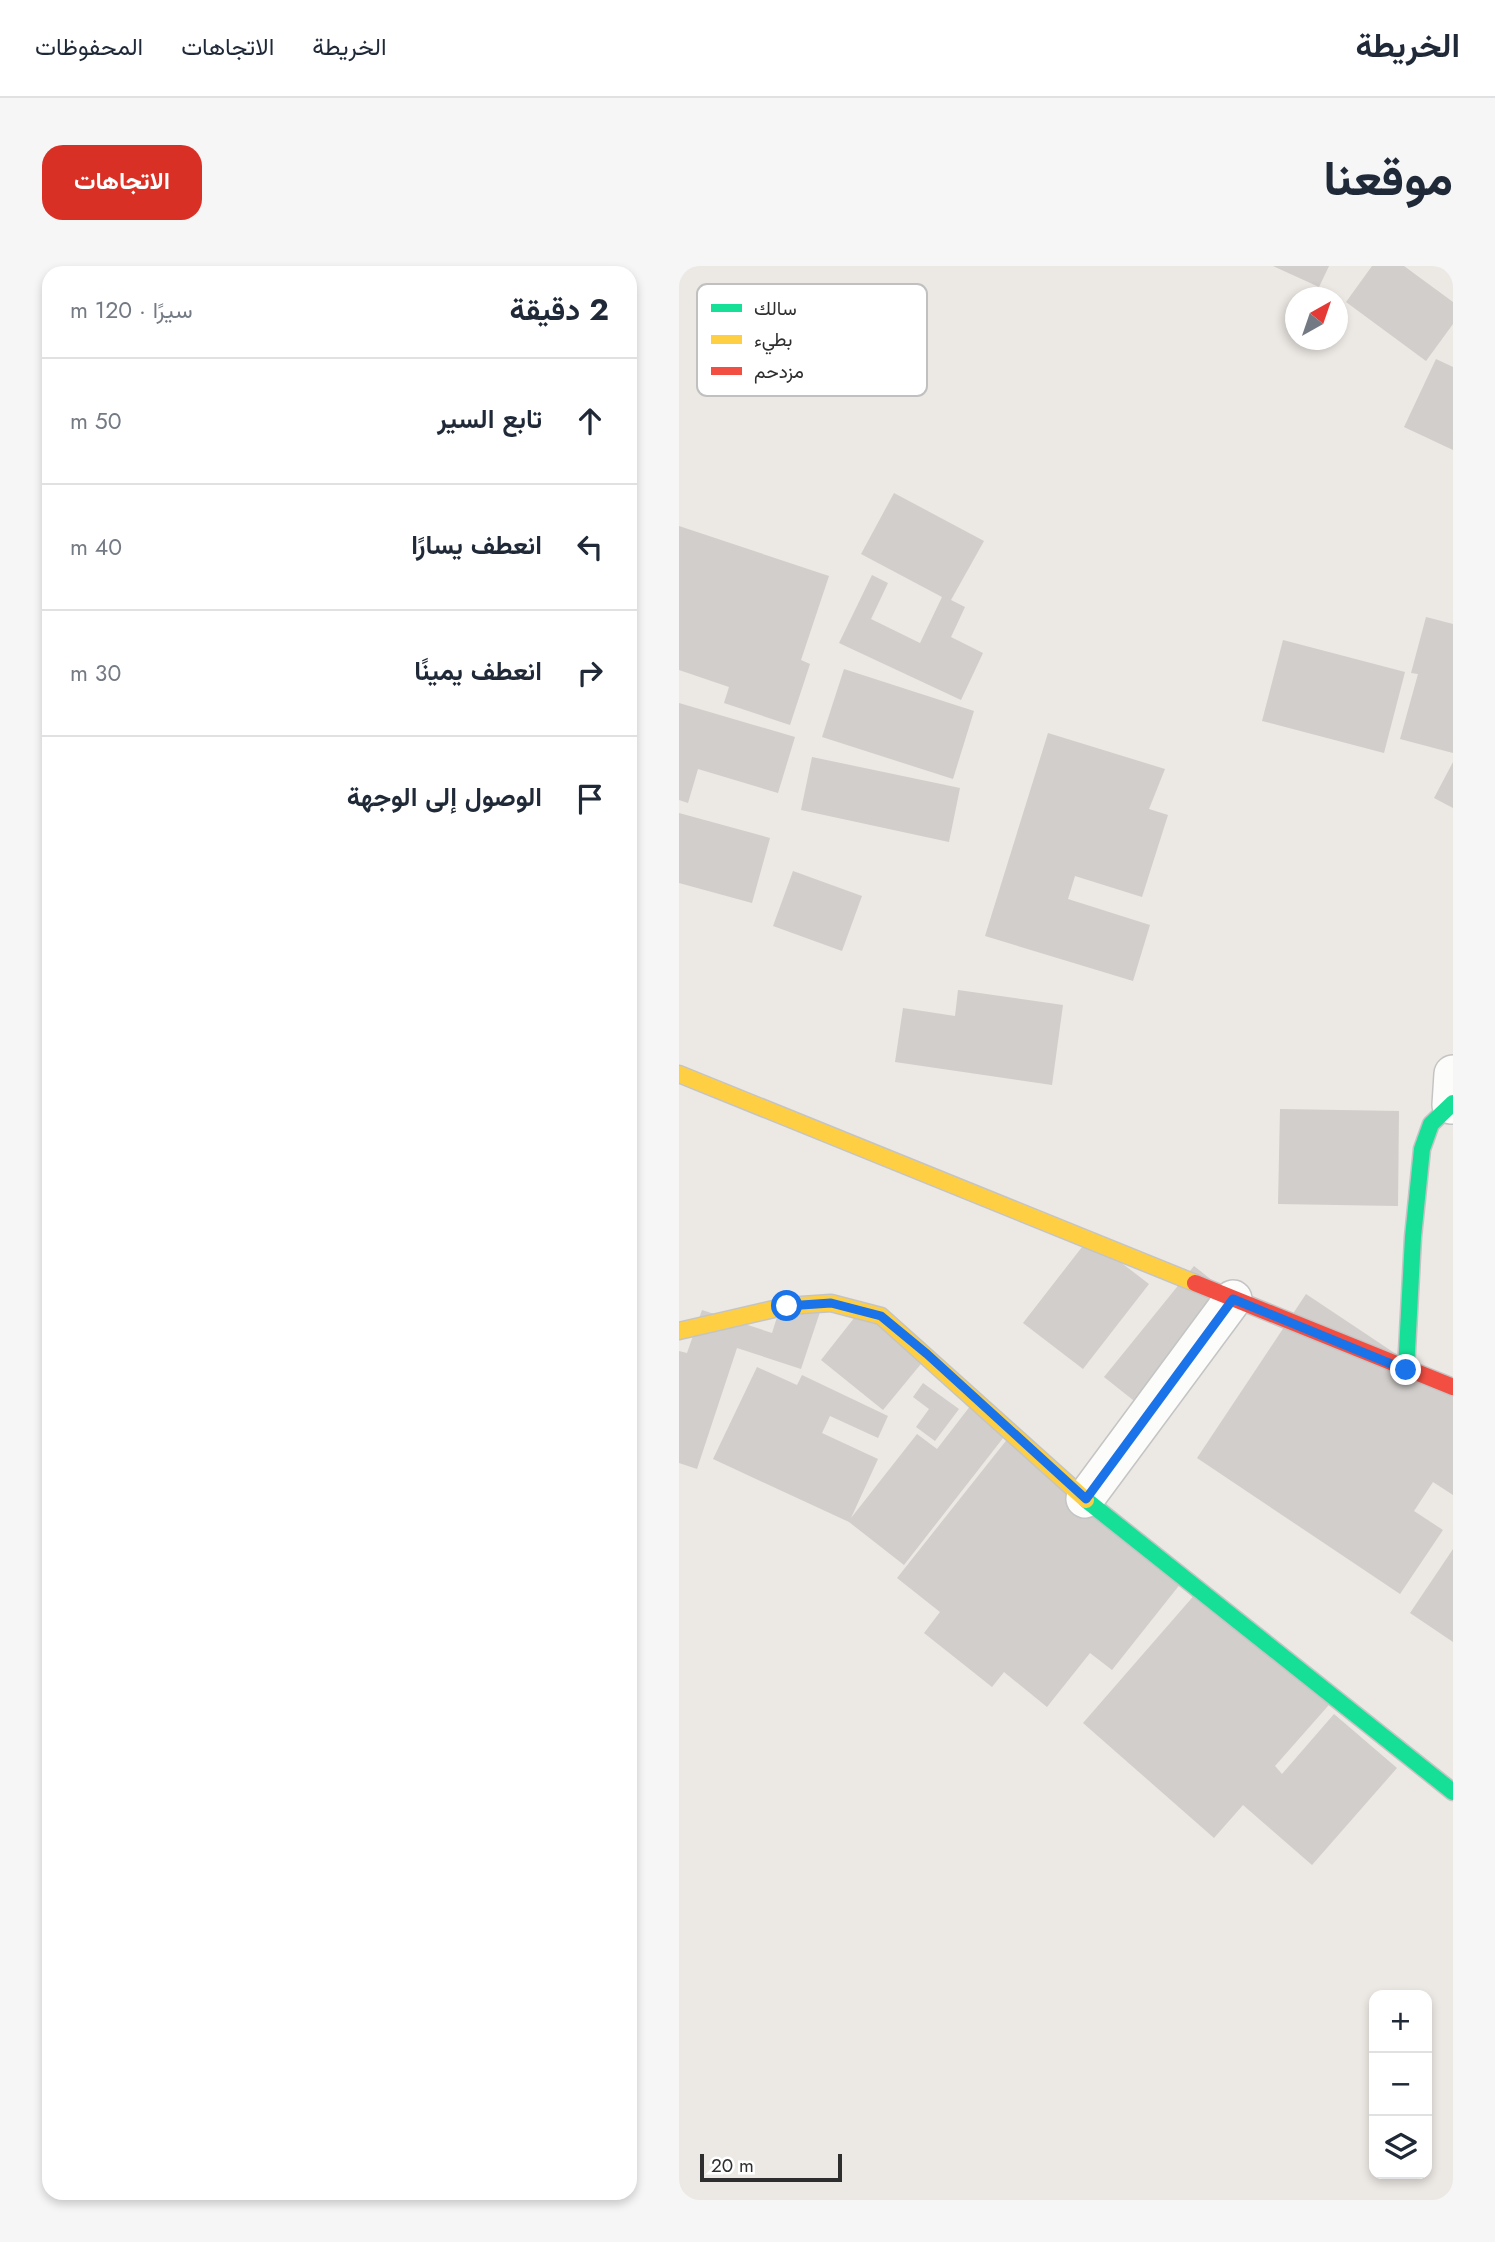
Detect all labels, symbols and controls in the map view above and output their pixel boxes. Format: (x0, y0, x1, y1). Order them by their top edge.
text: الخريطة (1356, 22, 1460, 69)
text: المحفوظات (35, 29, 143, 64)
text: الاتجاهات (181, 29, 274, 64)
text: الخريطة (312, 29, 387, 64)
text: موقعنا (1323, 143, 1453, 213)
button: الاتجاهات (42, 145, 202, 220)
legend (697, 284, 927, 396)
north arrow (1285, 287, 1348, 350)
text: 2 دقيقة (510, 288, 609, 331)
text: سيرًا · 120 m (70, 293, 193, 327)
text: سالك (754, 295, 797, 322)
text: بطيء (754, 326, 792, 355)
text: مزدحم (754, 358, 804, 385)
text: تابع السير (437, 400, 542, 438)
icon: ahead (571, 402, 609, 440)
text: 50 m (70, 404, 122, 438)
text: انعطف يسارًا (411, 526, 542, 564)
icon: left (571, 528, 609, 566)
text: 40 m (70, 530, 122, 564)
text: انعطف يمينًا (414, 652, 542, 690)
icon: right (571, 654, 609, 692)
text: 30 m (70, 656, 121, 690)
text: الوصول إلى الوجهة (347, 778, 542, 816)
icon: arrive (571, 780, 609, 818)
route start (771, 1290, 802, 1321)
route end (1390, 1354, 1421, 1385)
map controls (1369, 1990, 1432, 2179)
button: + (1369, 1990, 1432, 2053)
button: − (1369, 2053, 1432, 2116)
button: layers (1369, 2116, 1432, 2179)
scale bar (700, 2151, 842, 2183)
text: 20 m (711, 2152, 754, 2179)

